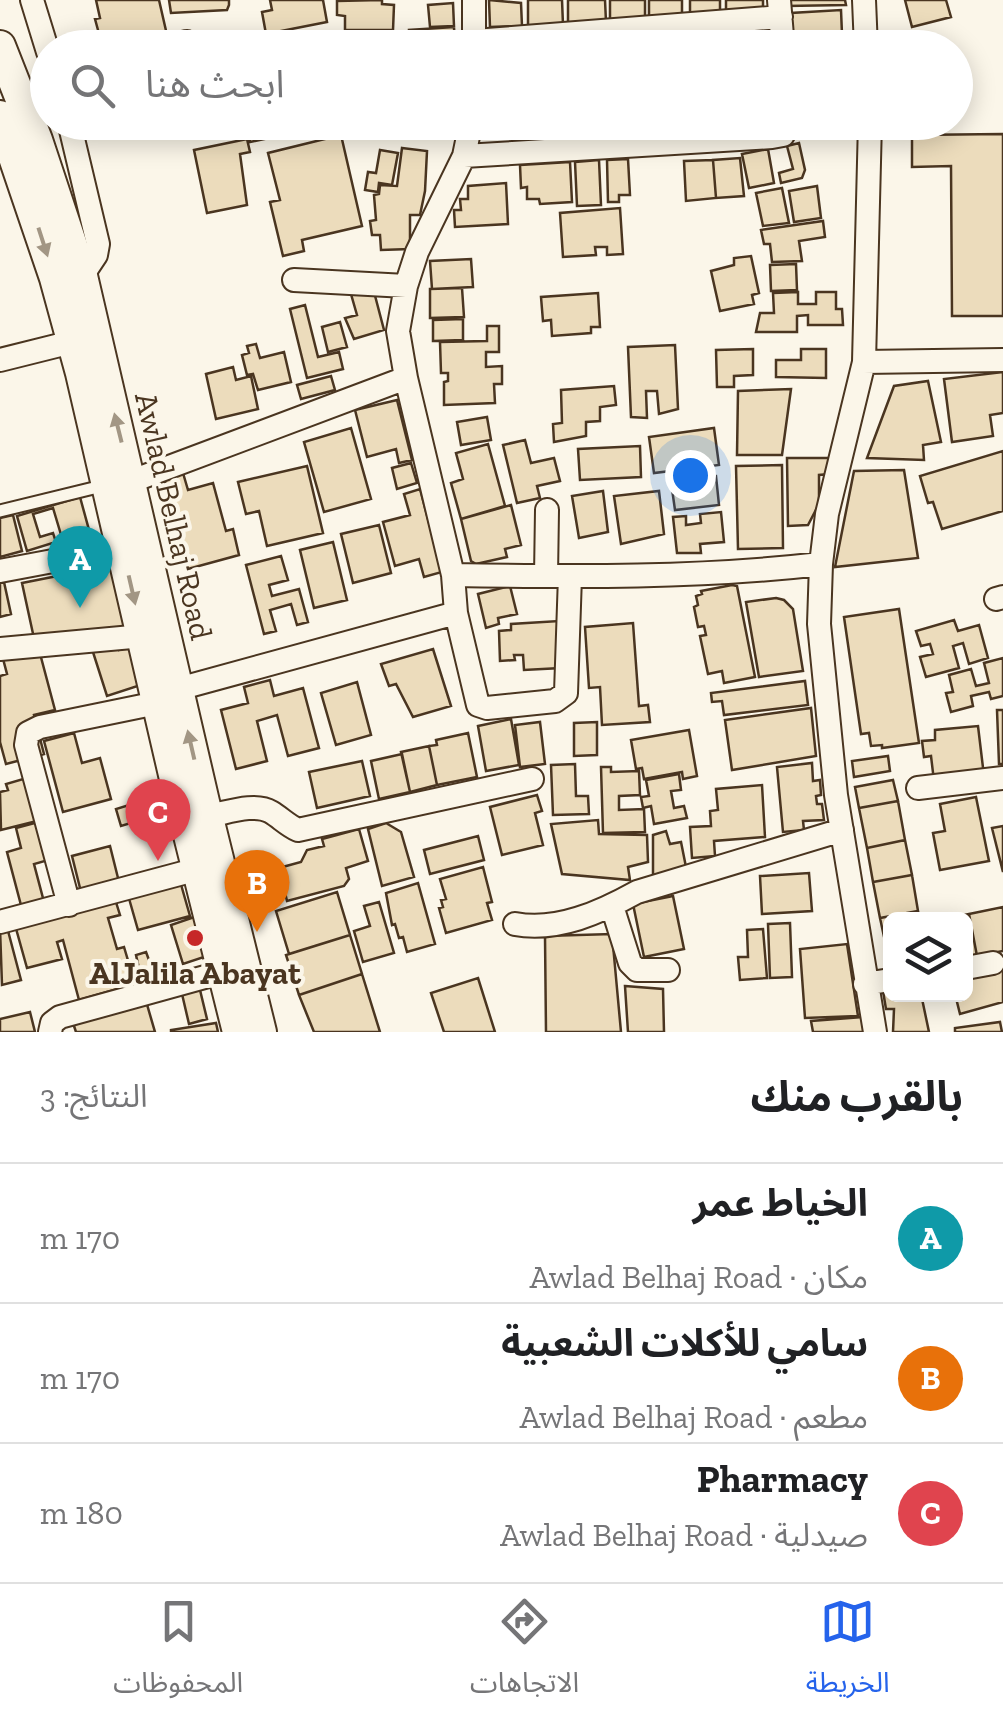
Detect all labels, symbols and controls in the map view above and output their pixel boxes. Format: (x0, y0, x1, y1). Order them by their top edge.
search box (30, 30, 973, 140)
icon: search (65, 58, 120, 113)
text: ابحث هنا (145, 61, 285, 107)
one-way arrow (36, 227, 51, 257)
street label: Awlad Belhaj Road (127, 389, 221, 644)
one-way arrow (110, 412, 126, 443)
your location (665, 450, 716, 501)
pin: A (48, 526, 112, 608)
one-way arrow (125, 575, 140, 606)
one-way arrow (183, 729, 198, 760)
pin: C (126, 778, 190, 861)
pin: B (224, 850, 290, 932)
map controls (883, 912, 973, 1002)
button: layers (883, 912, 973, 1002)
marker: AlJalila Abayat (184, 927, 206, 949)
place label: AlJalila Abayat (89, 954, 301, 992)
text: بالقرب منك (750, 1071, 963, 1122)
text: النتائج: 3 (40, 1077, 148, 1115)
text: الخياط عمر (693, 1180, 868, 1226)
text: 170 m (40, 1219, 120, 1257)
text: A (920, 1219, 942, 1257)
text: مكان · Awlad Belhaj Road (529, 1258, 868, 1296)
text: سامي للأكلات الشعبية (501, 1320, 868, 1366)
text: 170 m (40, 1359, 120, 1397)
text: B (921, 1359, 940, 1397)
text: مطعم · Awlad Belhaj Road (520, 1398, 868, 1436)
text: Pharmacy (697, 1456, 868, 1502)
text: 180 m (40, 1494, 123, 1532)
text: C (920, 1494, 941, 1532)
text: صيدلية · Awlad Belhaj Road (500, 1516, 868, 1554)
tab: المحفوظات (113, 1594, 243, 1713)
tab: الاتجاهات (470, 1594, 579, 1713)
tab: الخريطة (806, 1594, 890, 1713)

